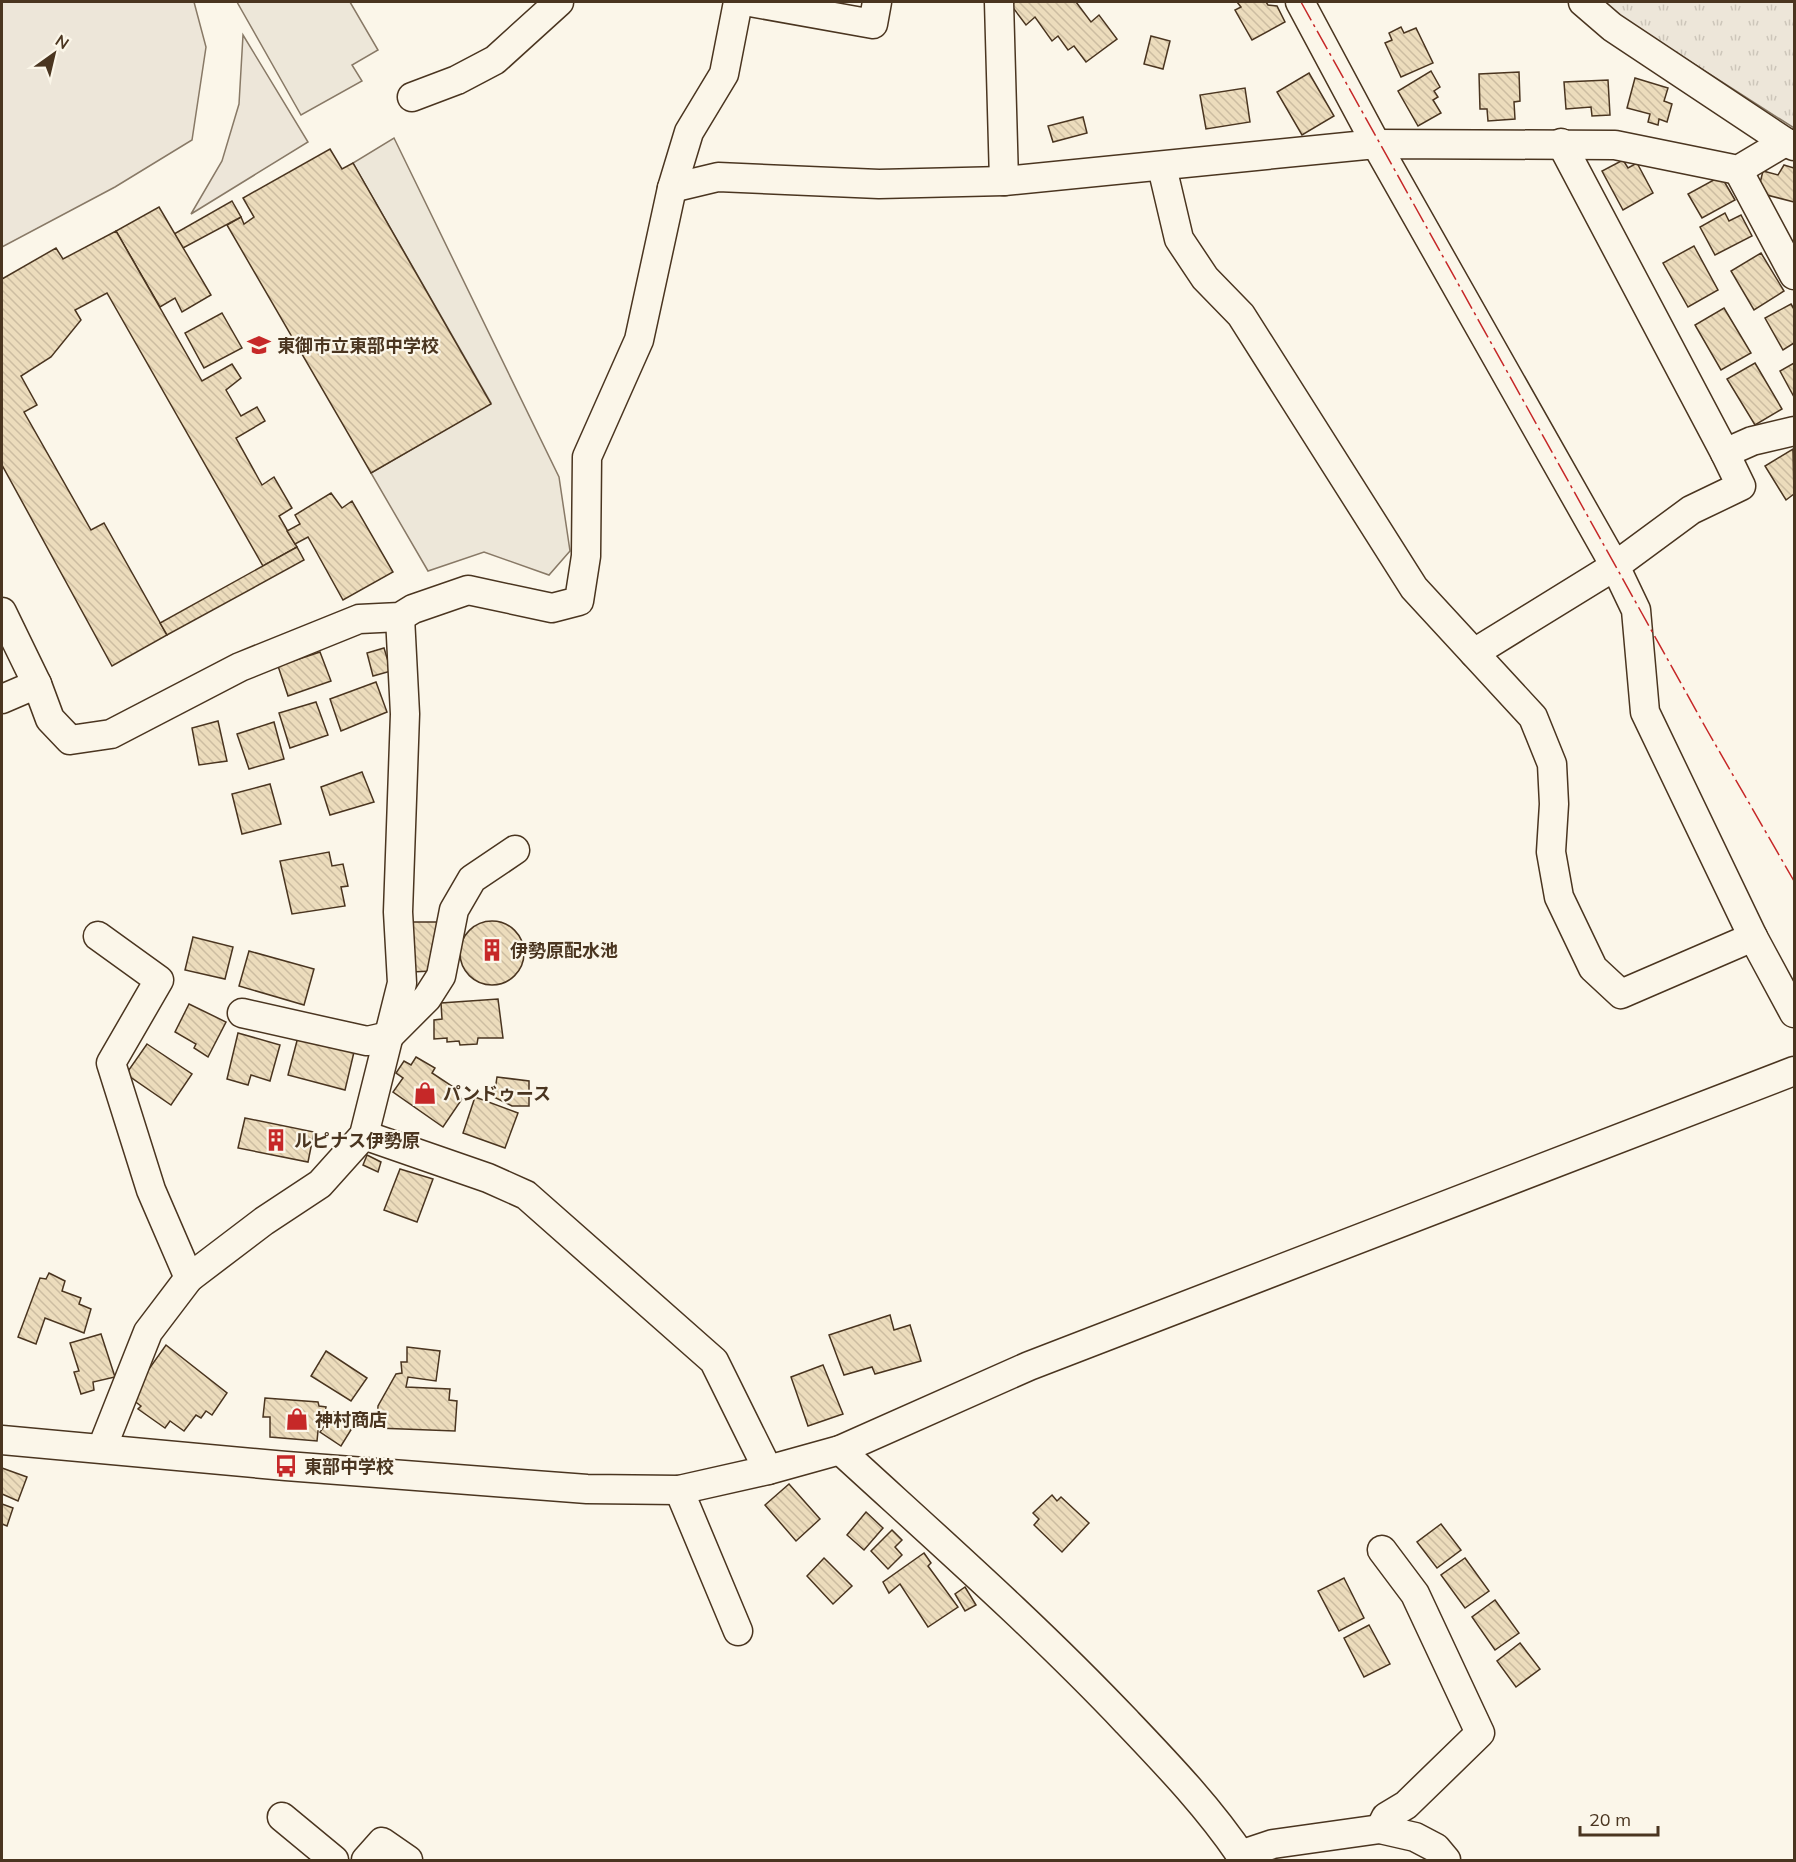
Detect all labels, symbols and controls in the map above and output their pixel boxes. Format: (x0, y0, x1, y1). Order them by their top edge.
north arrow (24, 24, 84, 84)
text: N (52, 30, 73, 53)
school or university icon: 東御市立東部中学校 (246, 332, 272, 358)
place label: 東御市立東部中学校 (277, 334, 439, 357)
building icon: 伊勢原配水池 (479, 937, 505, 963)
place label: 伊勢原配水池 (510, 939, 618, 962)
shop icon: パンドゥース (412, 1080, 438, 1106)
place label: パンドゥース (443, 1082, 551, 1105)
building icon: ルピナス伊勢原 (263, 1127, 289, 1153)
place label: ルピナス伊勢原 (294, 1129, 420, 1152)
shop icon: 神村商店 (284, 1406, 310, 1432)
place label: 神村商店 (315, 1408, 387, 1431)
bus stop icon: 東部中学校 (273, 1453, 299, 1479)
place label: 東部中学校 (304, 1455, 394, 1478)
scale bar (1580, 1799, 1658, 1837)
text: 20 m (1589, 1808, 1631, 1831)

